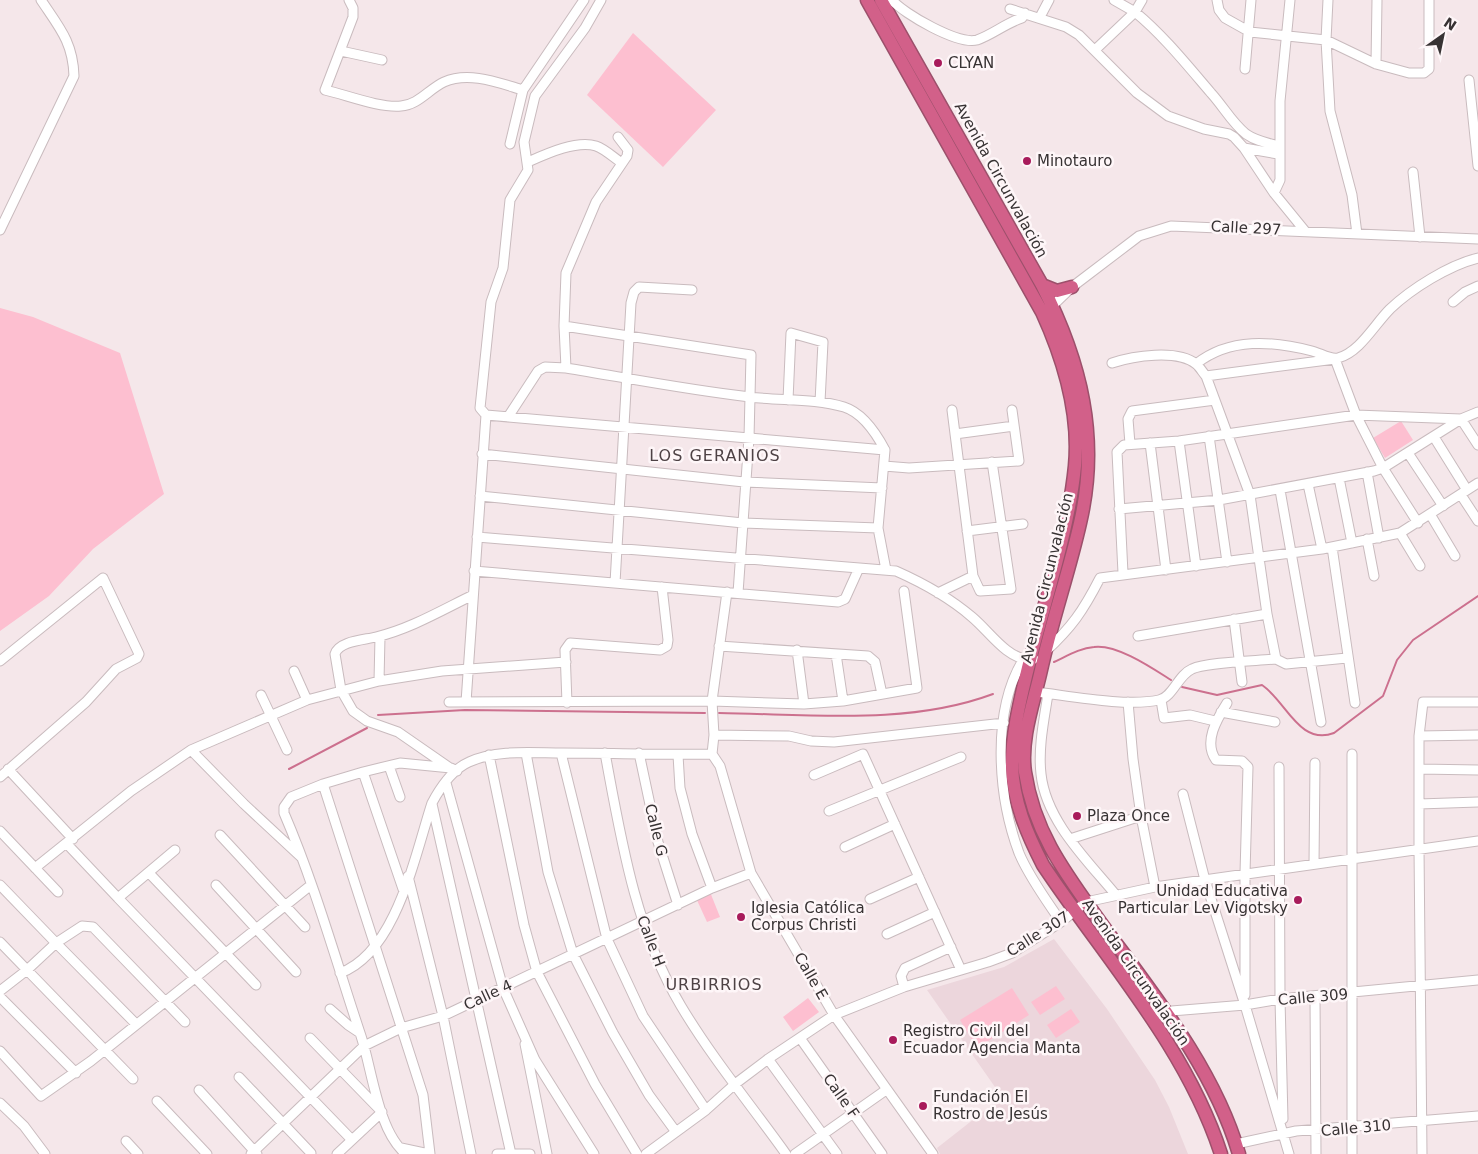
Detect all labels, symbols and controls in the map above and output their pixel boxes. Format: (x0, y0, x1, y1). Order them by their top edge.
north arrow (1418, 10, 1468, 60)
text: N (1441, 14, 1459, 34)
place label: CLYAN (948, 54, 994, 72)
marker: CLYAN (932, 57, 944, 69)
street label: Avenida Circunvalación (951, 99, 1051, 261)
place label: Minotauro (1037, 152, 1112, 170)
marker: Minotauro (1021, 155, 1033, 167)
street label: Calle 297 (1210, 217, 1282, 239)
district label: LOS GERANIOS (649, 446, 781, 465)
street label: Avenida Circunvalación (1017, 491, 1077, 665)
street label: Calle G (641, 802, 671, 858)
place label: Plaza Once (1087, 807, 1170, 825)
marker: Plaza Once (1071, 810, 1083, 822)
place label: Unidad Educativa Particular Lev Vigotsky (1118, 882, 1288, 917)
marker: Unidad Educativa Particular Lev Vigotsky (1292, 894, 1304, 906)
street label: Avenida Circunvalación (1078, 895, 1194, 1049)
place label: Iglesia Católica Corpus Christi (751, 899, 865, 934)
street label: Calle 307 (1003, 908, 1073, 960)
marker: Iglesia Católica Corpus Christi (735, 911, 747, 923)
street label: Calle H (633, 913, 669, 969)
street label: Calle E (790, 949, 832, 1003)
district label: URBIRRIOS (665, 975, 763, 994)
street label: Calle 4 (461, 976, 515, 1014)
street label: Calle 309 (1277, 985, 1349, 1009)
place label: Registro Civil del Ecuador Agencia Manta (903, 1022, 1081, 1057)
marker: Registro Civil del Ecuador Agencia Manta (887, 1034, 899, 1046)
street label: Calle F (819, 1070, 863, 1122)
place label: Fundación El Rostro de Jesús (933, 1088, 1048, 1123)
marker: Fundación El Rostro de Jesús (917, 1100, 929, 1112)
street label: Calle 310 (1320, 1116, 1392, 1140)

